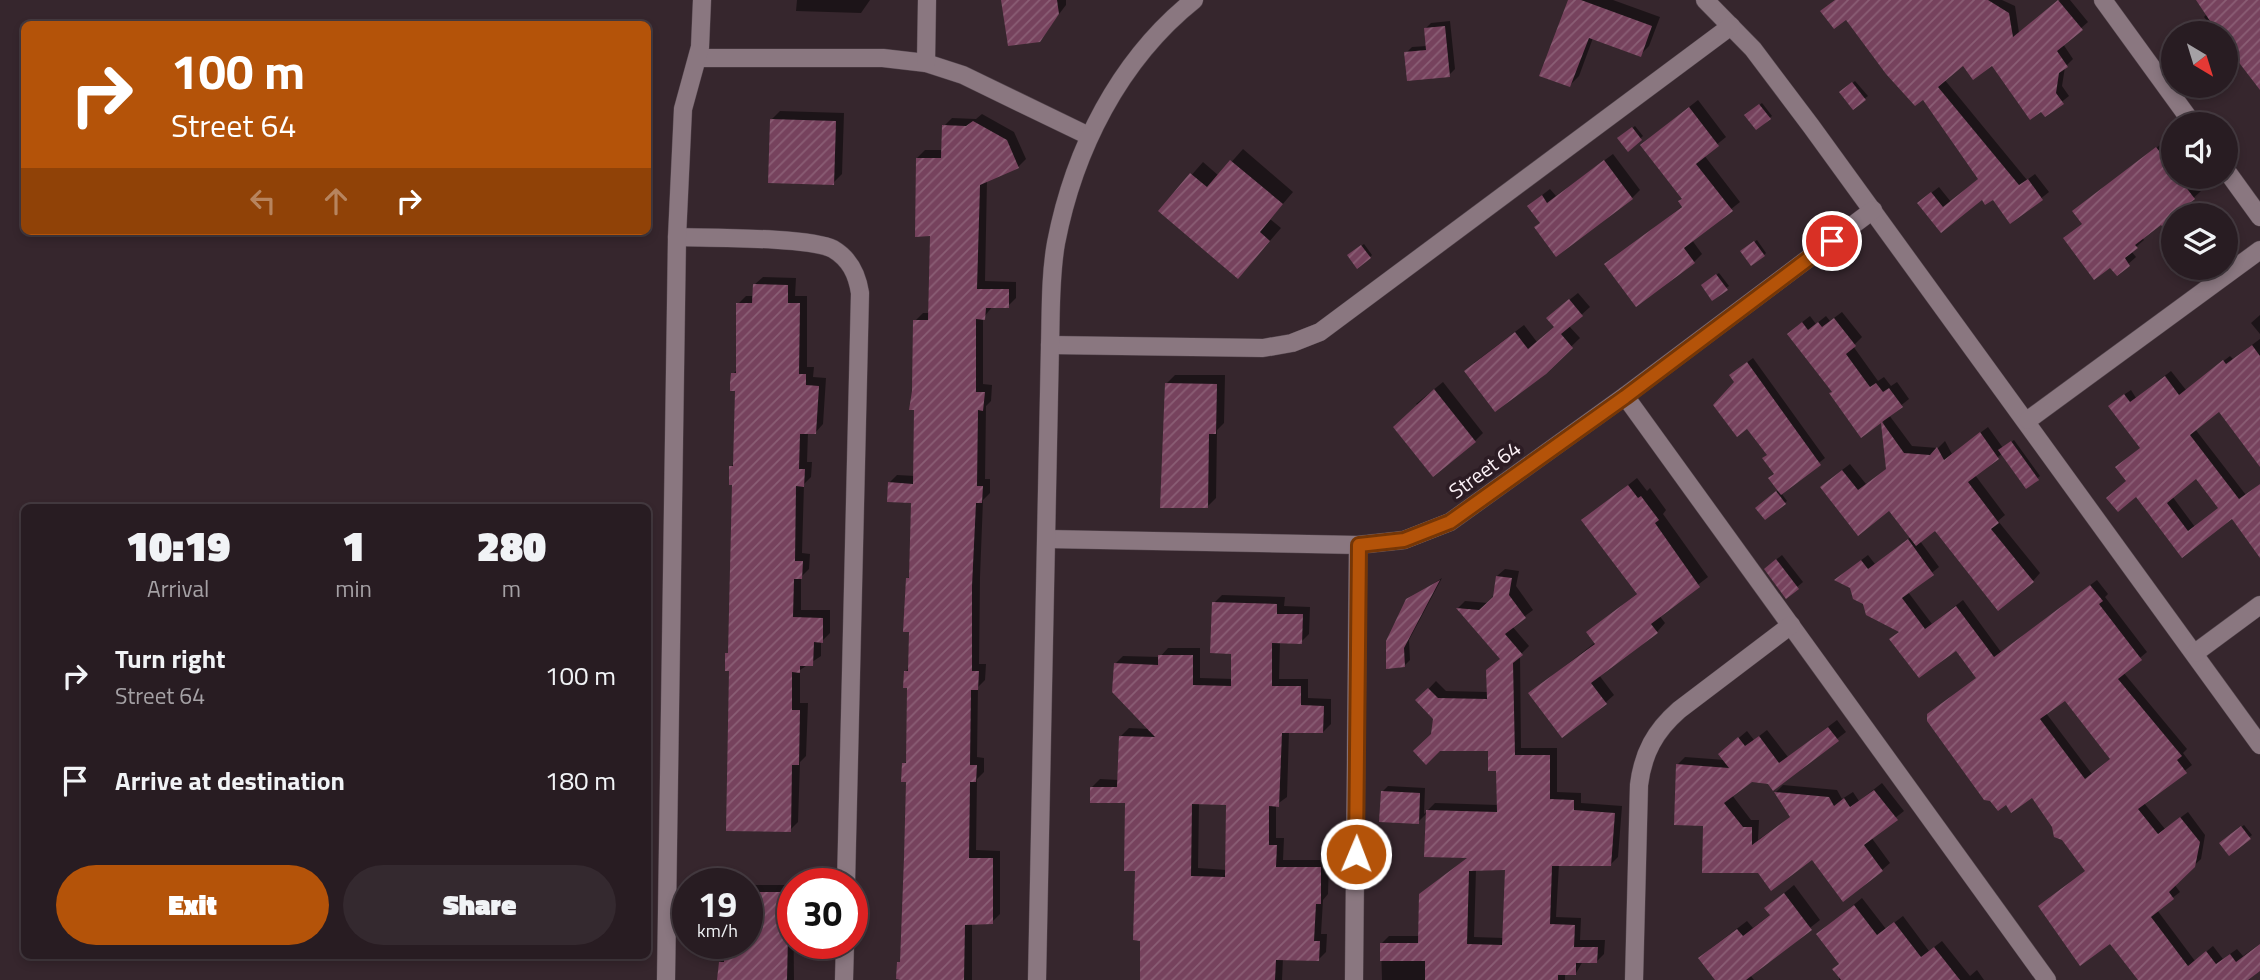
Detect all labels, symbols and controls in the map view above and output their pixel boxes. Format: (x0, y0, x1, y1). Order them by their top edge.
north arrow (2161, 21, 2238, 98)
map controls (2161, 21, 2238, 280)
text: 100 m (171, 33, 305, 108)
icon: right (56, 49, 147, 140)
text: Street 64 (171, 101, 296, 149)
button: sound (2161, 112, 2238, 189)
icon: left (244, 182, 282, 220)
icon: ahead (317, 182, 355, 220)
icon: right (390, 182, 428, 220)
button: layers (2161, 203, 2238, 280)
pin (1802, 211, 1862, 271)
icon: arrive (1813, 222, 1851, 260)
street label: Street 64 (1442, 432, 1527, 506)
text: 10:19 (126, 513, 230, 577)
text: 1 (342, 513, 365, 577)
text: 280 (477, 513, 546, 577)
text: Arrival (147, 571, 209, 606)
text: min (335, 571, 372, 606)
text: m (502, 571, 521, 606)
text: Turn right (115, 639, 226, 678)
text: 100 m (545, 656, 616, 695)
icon: right (56, 657, 94, 695)
text: Street 64 (115, 678, 205, 713)
text: Arrive at destination (115, 761, 345, 800)
text: 180 m (545, 761, 616, 800)
icon: arrive (56, 762, 94, 800)
position arrow (1319, 817, 1393, 891)
button: Exit (56, 865, 329, 945)
button: Share (343, 865, 616, 945)
speed limit sign: 30 (777, 868, 868, 959)
text: 19 (698, 877, 737, 931)
text: km/h (697, 917, 738, 944)

